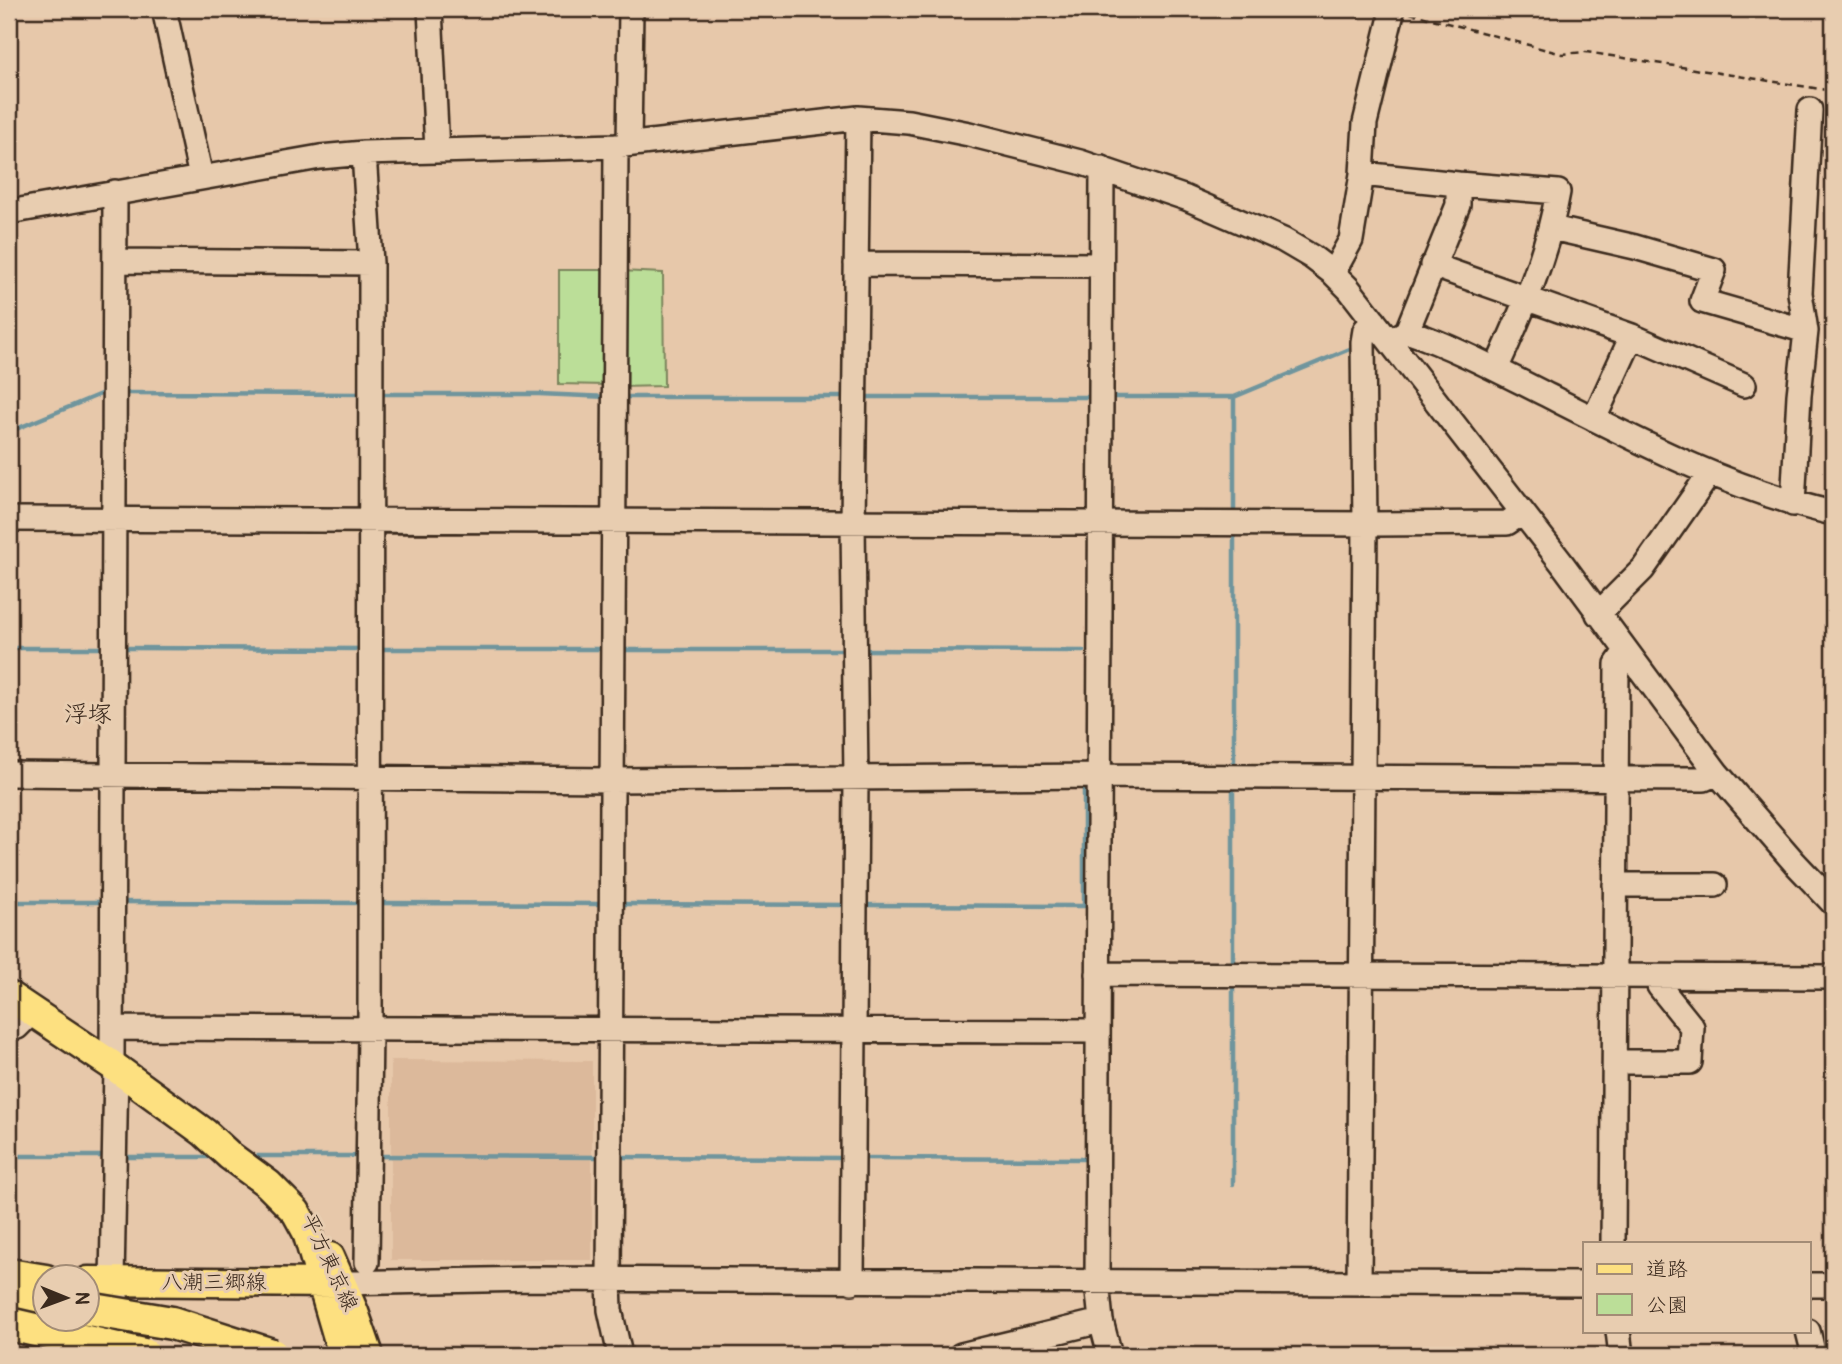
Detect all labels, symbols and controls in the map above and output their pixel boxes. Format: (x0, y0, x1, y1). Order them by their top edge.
district label: 浮塚 (64, 700, 112, 729)
street label: 平方東京線 (295, 1209, 364, 1315)
legend (1583, 1242, 1811, 1332)
text: 道路 (1646, 1256, 1688, 1283)
north arrow (32, 1262, 102, 1332)
street label: 八潮三郷線 (162, 1269, 267, 1296)
text: N (70, 1292, 94, 1305)
text: 公園 (1646, 1292, 1688, 1319)

